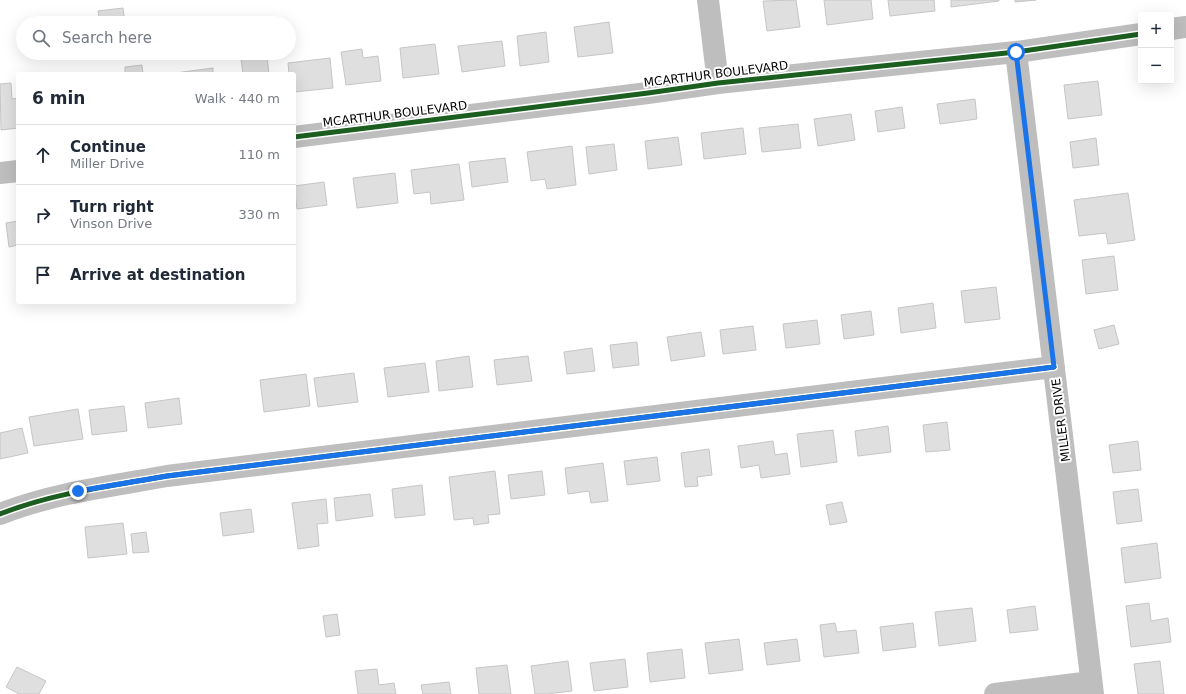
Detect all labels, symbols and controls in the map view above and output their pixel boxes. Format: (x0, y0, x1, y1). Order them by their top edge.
map controls (1138, 12, 1174, 84)
button: + (1138, 12, 1174, 48)
search box (16, 16, 296, 60)
icon: search (30, 27, 52, 49)
text: Search here (62, 29, 152, 47)
route start (1007, 43, 1025, 61)
button: − (1138, 48, 1174, 84)
street label: MCARTHUR BOULEVARD (643, 58, 789, 90)
text: 6 min (32, 88, 85, 108)
text: Walk · 440 m (195, 91, 280, 106)
street label: MCARTHUR BOULEVARD (322, 98, 468, 130)
text: Continue (70, 138, 146, 156)
icon: ahead (32, 144, 54, 166)
text: 110 m (238, 147, 280, 162)
text: Miller Drive (70, 156, 144, 171)
text: Turn right (70, 198, 154, 216)
icon: right (32, 204, 54, 226)
text: 330 m (238, 207, 280, 222)
text: Vinson Drive (70, 216, 152, 231)
icon: arrive (32, 264, 54, 286)
text: Arrive at destination (70, 266, 245, 284)
street label: MILLER DRIVE (1049, 378, 1073, 462)
route end (69, 482, 87, 500)

